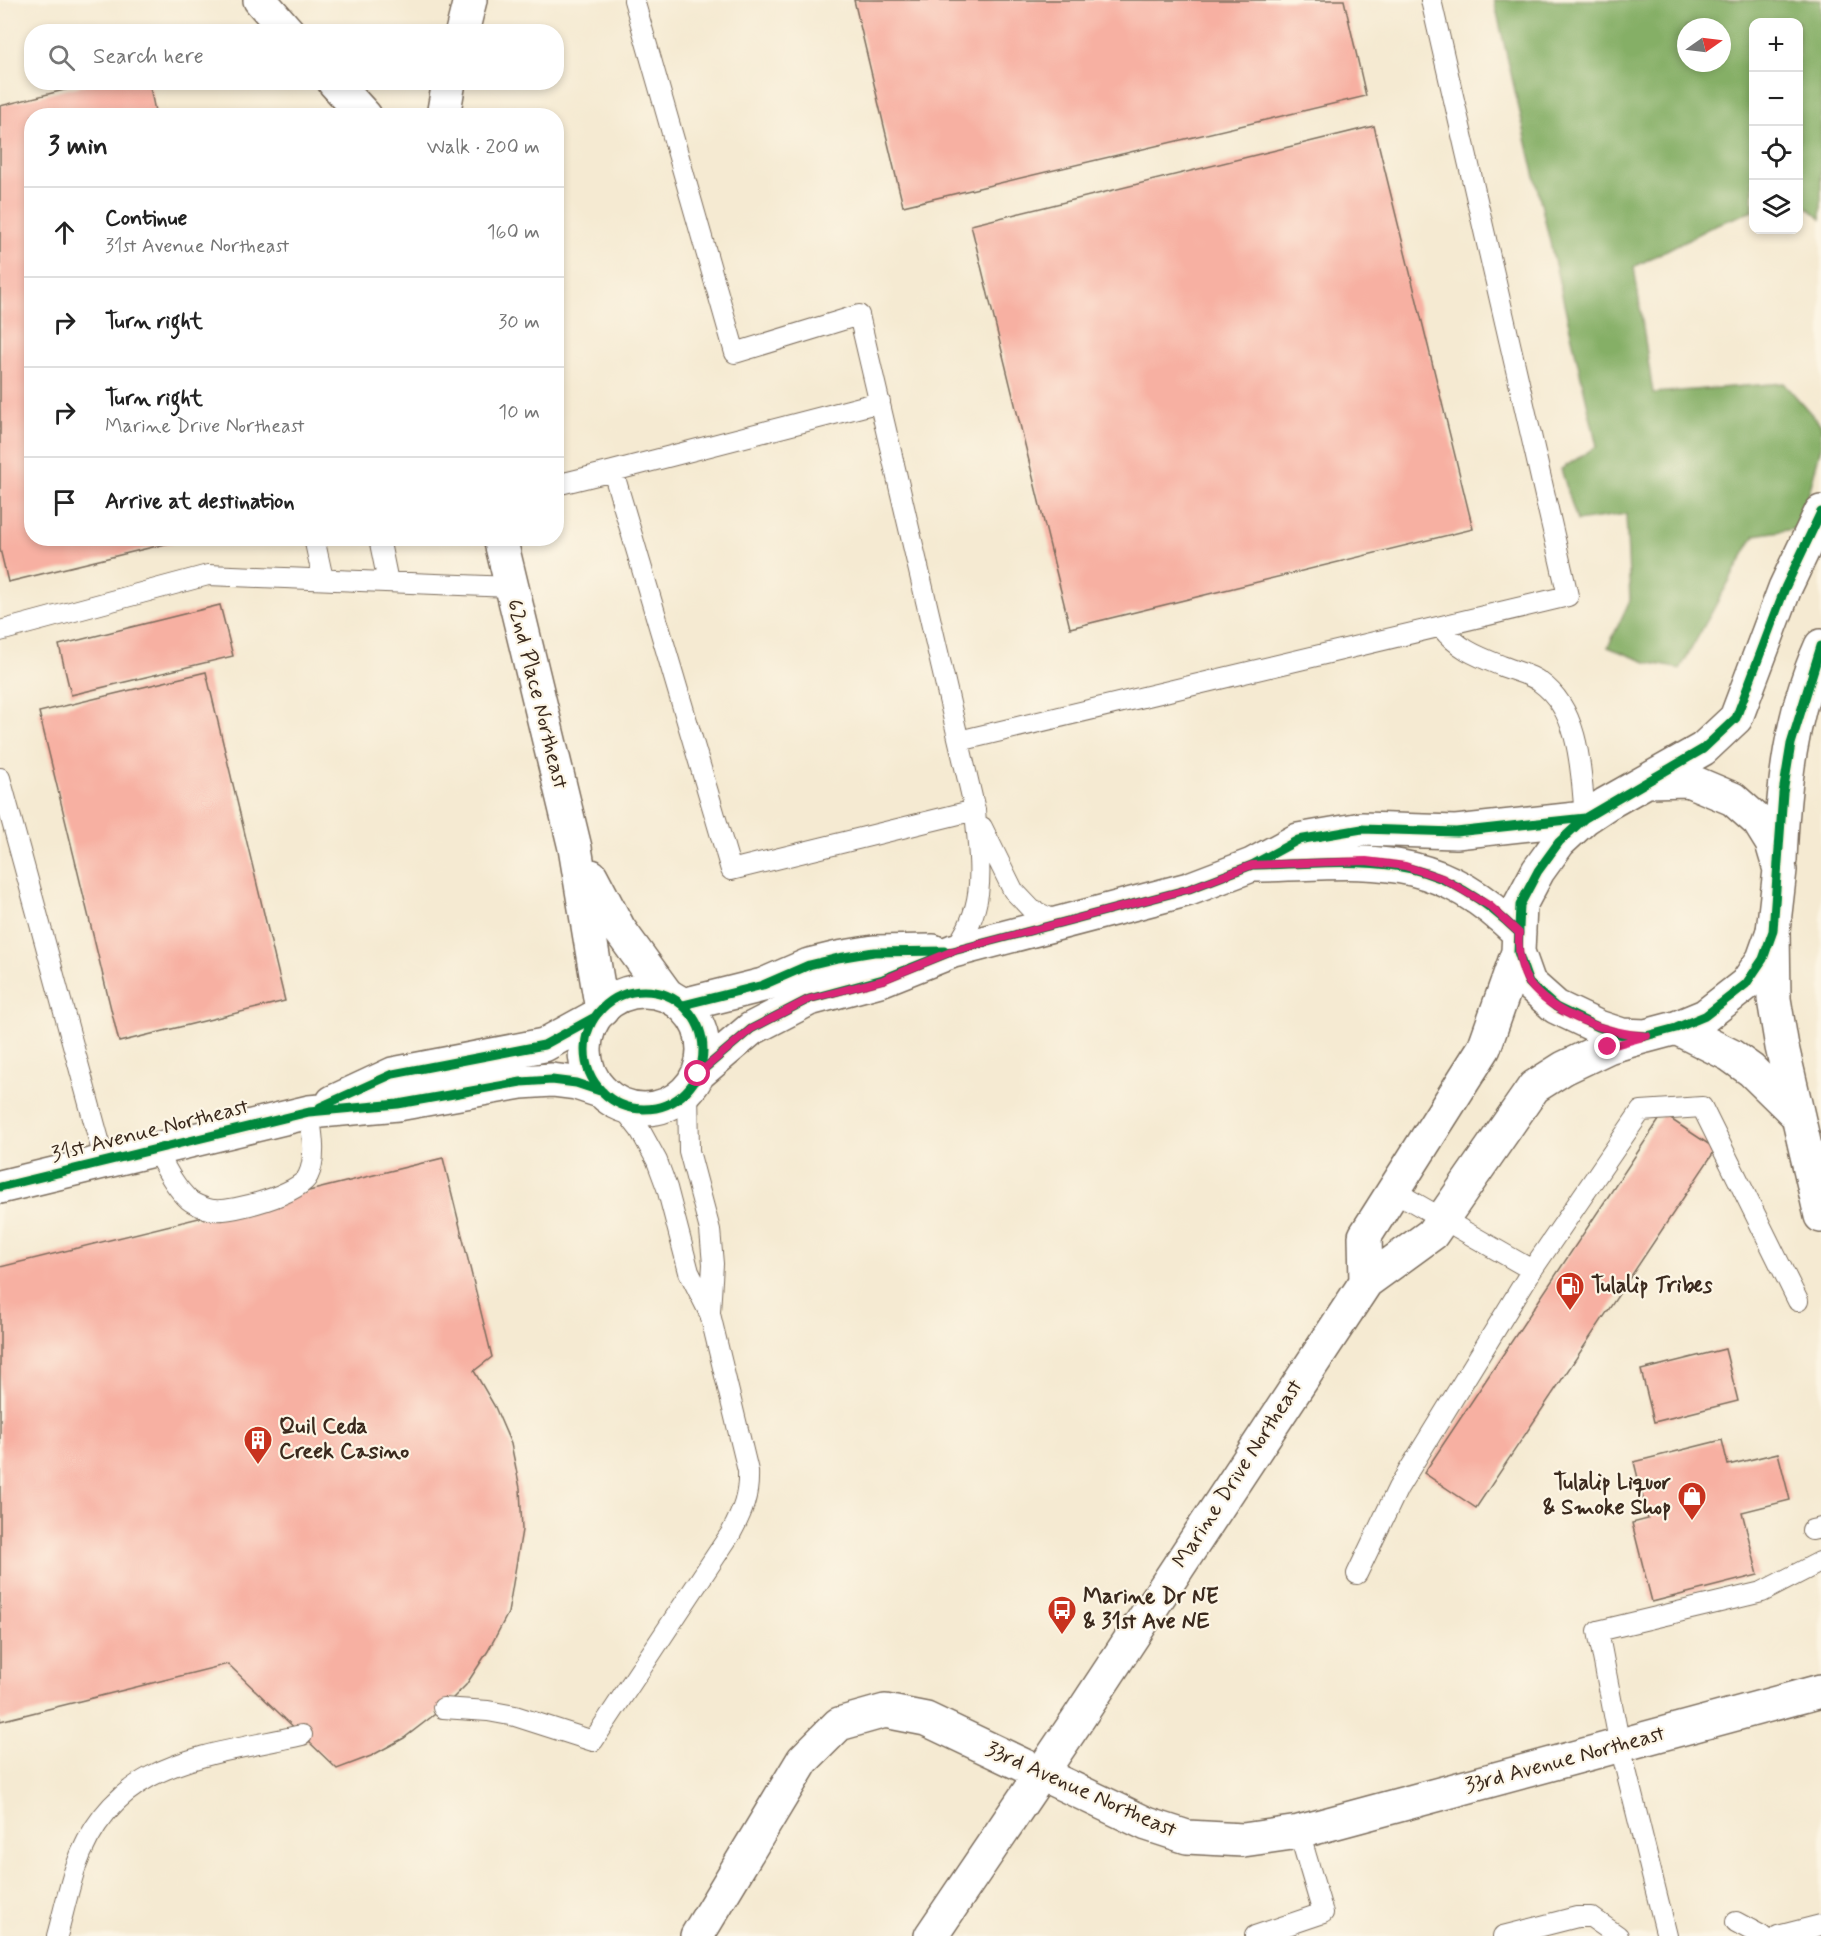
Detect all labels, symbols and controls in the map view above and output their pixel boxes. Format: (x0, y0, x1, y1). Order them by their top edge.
north arrow (1677, 18, 1731, 72)
map controls (1749, 18, 1803, 234)
button: + (1749, 18, 1803, 72)
search box (24, 24, 564, 90)
icon: search (45, 41, 78, 74)
text: Search here (93, 43, 204, 71)
button: − (1749, 72, 1803, 126)
button: locate (1749, 126, 1803, 180)
text: 3 min (48, 130, 108, 164)
text: Walk · 200 m (427, 134, 540, 161)
button: layers (1749, 180, 1803, 234)
text: Continue (105, 205, 187, 233)
icon: ahead (48, 216, 81, 249)
text: 160 m (487, 219, 540, 246)
text: 31st Avenue Northeast (105, 233, 289, 260)
icon: right (48, 306, 81, 339)
text: Turn right (105, 308, 203, 336)
text: 30 m (498, 309, 540, 336)
text: Turn right (105, 385, 203, 413)
icon: right (48, 396, 81, 429)
text: 10 m (498, 399, 540, 426)
text: Marine Drive Northeast (105, 413, 305, 440)
icon: arrive (48, 486, 81, 519)
text: Arrive at destination (105, 488, 295, 516)
street label: 62nd Place Northeast (500, 596, 574, 792)
route end (1594, 1033, 1620, 1059)
route start (684, 1060, 710, 1086)
street label: 31st Avenue Northeast (48, 1093, 252, 1169)
fuel station icon: Tulalip Tribes (1554, 1270, 1586, 1312)
place label: Tulalip Tribes (1591, 1272, 1713, 1300)
street label: Marine Drive Northeast (1166, 1374, 1310, 1574)
place label: Quil Ceda Creek Casino (279, 1413, 409, 1466)
building icon: Quil Ceda Creek Casino (242, 1424, 274, 1466)
place label: Tulalip Liquor & Smoke Shop (1543, 1469, 1672, 1522)
shop icon: Tulalip Liquor & Smoke Shop (1676, 1480, 1708, 1522)
place label: Marine Dr NE & 31st Ave NE (1083, 1583, 1219, 1636)
bus stop icon: Marine Dr NE & 31st Ave NE (1046, 1594, 1078, 1636)
street label: 33rd Avenue Northeast (1462, 1720, 1668, 1800)
street label: 33rd Avenue Northeast (981, 1735, 1181, 1845)

